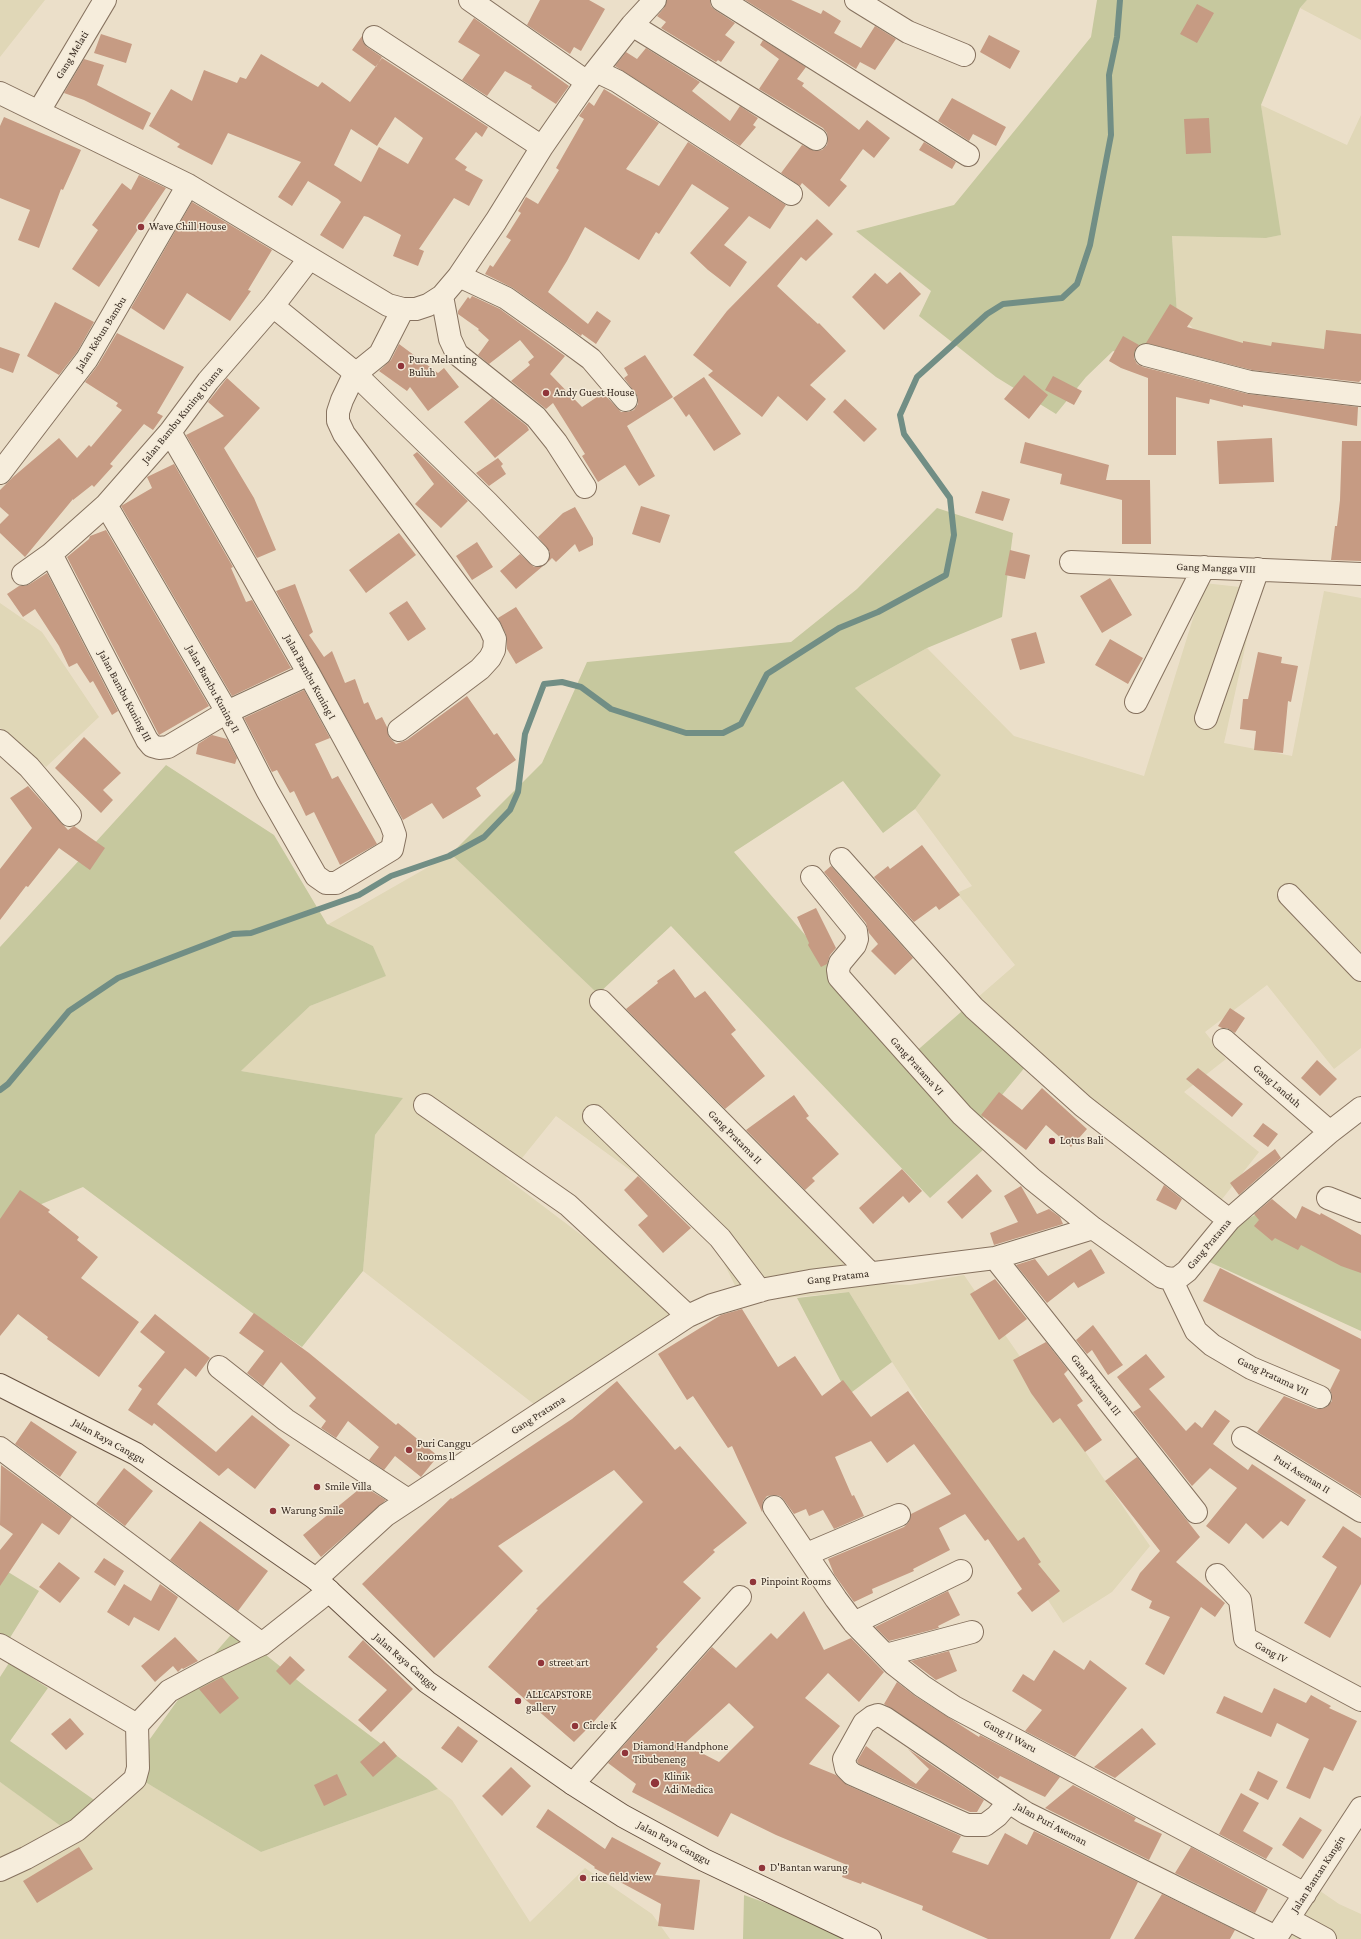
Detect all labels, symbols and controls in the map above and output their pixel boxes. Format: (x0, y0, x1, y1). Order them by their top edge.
street label: Gang Melati (52, 29, 92, 81)
place label: Wave Chill House (149, 220, 226, 234)
marker: Wave Chill House (136, 222, 146, 232)
street label: Jalan Kebun Bambu (73, 294, 129, 374)
place label: Pura Melanting Buluh (409, 353, 477, 379)
marker: Pura Melanting Buluh (396, 361, 406, 371)
street label: Jalan Bambu Kuning Utama (139, 364, 225, 466)
place label: Andy Guest House (554, 386, 634, 400)
marker: Andy Guest House (541, 388, 551, 398)
street label: Gang Mangga VIII (1176, 560, 1256, 576)
street label: Jalan Bambu Kuning I (281, 632, 339, 722)
street label: Jalan Bambu Kuning II (183, 643, 243, 735)
street label: Jalan Bambu Kuning III (95, 648, 155, 744)
street label: Gang Pratama VI (887, 1034, 947, 1098)
street label: Gang Landuh (1250, 1062, 1304, 1110)
street label: Gang Pratama II (705, 1107, 765, 1167)
place label: Lotus Bali (1060, 1134, 1104, 1148)
marker: Lotus Bali (1047, 1136, 1057, 1146)
street label: Gang Pratama (1184, 1216, 1234, 1272)
street label: Gang Pratama (806, 1267, 870, 1287)
street label: Gang Pratama III (1068, 1352, 1124, 1418)
street label: Gang Pratama VII (1235, 1354, 1311, 1398)
street label: Gang Pratama (508, 1393, 568, 1437)
street label: Jalan Raya Canggu (70, 1415, 148, 1467)
place label: Puri Canggu Rooms ll (417, 1437, 471, 1463)
marker: Puri Canggu Rooms ll (404, 1445, 414, 1455)
street label: Puri Aseman II (1271, 1451, 1333, 1497)
place label: Smile Villa (325, 1480, 372, 1494)
marker: Smile Villa (312, 1482, 322, 1492)
place label: Warung Smile (281, 1504, 343, 1518)
marker: Warung Smile (268, 1506, 278, 1516)
place label: Pinpoint Rooms (761, 1575, 831, 1589)
marker: Pinpoint Rooms (748, 1577, 758, 1587)
street label: Jalan Raya Canggu (371, 1630, 441, 1694)
street label: Gang IV (1252, 1638, 1290, 1666)
place label: street art (549, 1656, 589, 1670)
marker: street art (536, 1658, 546, 1668)
place label: ALLCAPSTORE gallery (526, 1688, 592, 1714)
marker: ALLCAPSTORE gallery (513, 1696, 523, 1706)
street label: Gang II Waru (981, 1716, 1039, 1756)
place label: Circle K (583, 1719, 617, 1733)
marker: Circle K (570, 1721, 580, 1731)
place label: Diamond Handphone Tibubeneng (633, 1740, 728, 1766)
marker: Diamond Handphone Tibubeneng (620, 1748, 630, 1758)
place label: Klinik Adi Medica (664, 1770, 713, 1796)
marker: Klinik Adi Medica (649, 1777, 661, 1789)
street label: Jalan Puri Aseman (1013, 1799, 1089, 1849)
street label: Jalan Raya Canggu (635, 1818, 713, 1868)
street label: Jalan Bantan Kangin (1288, 1833, 1348, 1915)
place label: D'Bantan warung (770, 1861, 848, 1875)
marker: D'Bantan warung (757, 1863, 767, 1873)
place label: rice field view (591, 1871, 652, 1885)
marker: rice field view (578, 1873, 588, 1883)

